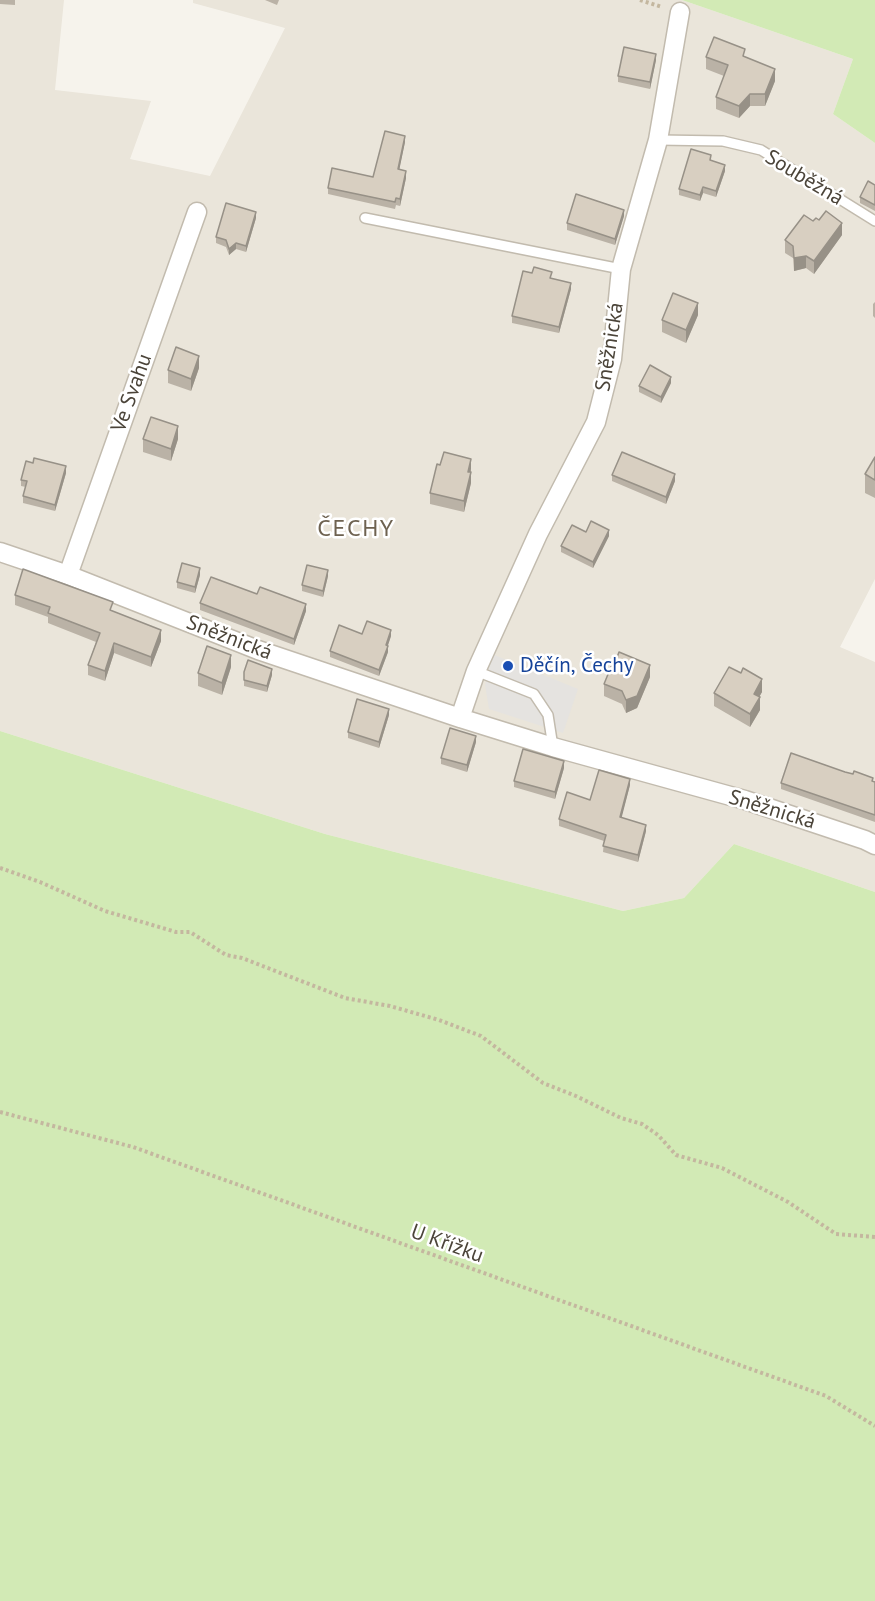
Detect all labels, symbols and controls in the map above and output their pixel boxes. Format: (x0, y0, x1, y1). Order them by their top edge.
street label: Souběžná (760, 145, 848, 211)
street label: Sněžnická (591, 301, 629, 393)
street label: Ve Svahu (106, 350, 158, 436)
district label: ČECHY (317, 515, 395, 543)
street label: Sněžnická (183, 610, 275, 666)
place label: Děčín, Čechy (520, 653, 634, 679)
marker: Děčín, Čechy (501, 659, 515, 673)
street label: Sněžnická (726, 785, 818, 835)
street label: U Křížku (407, 1219, 487, 1269)

